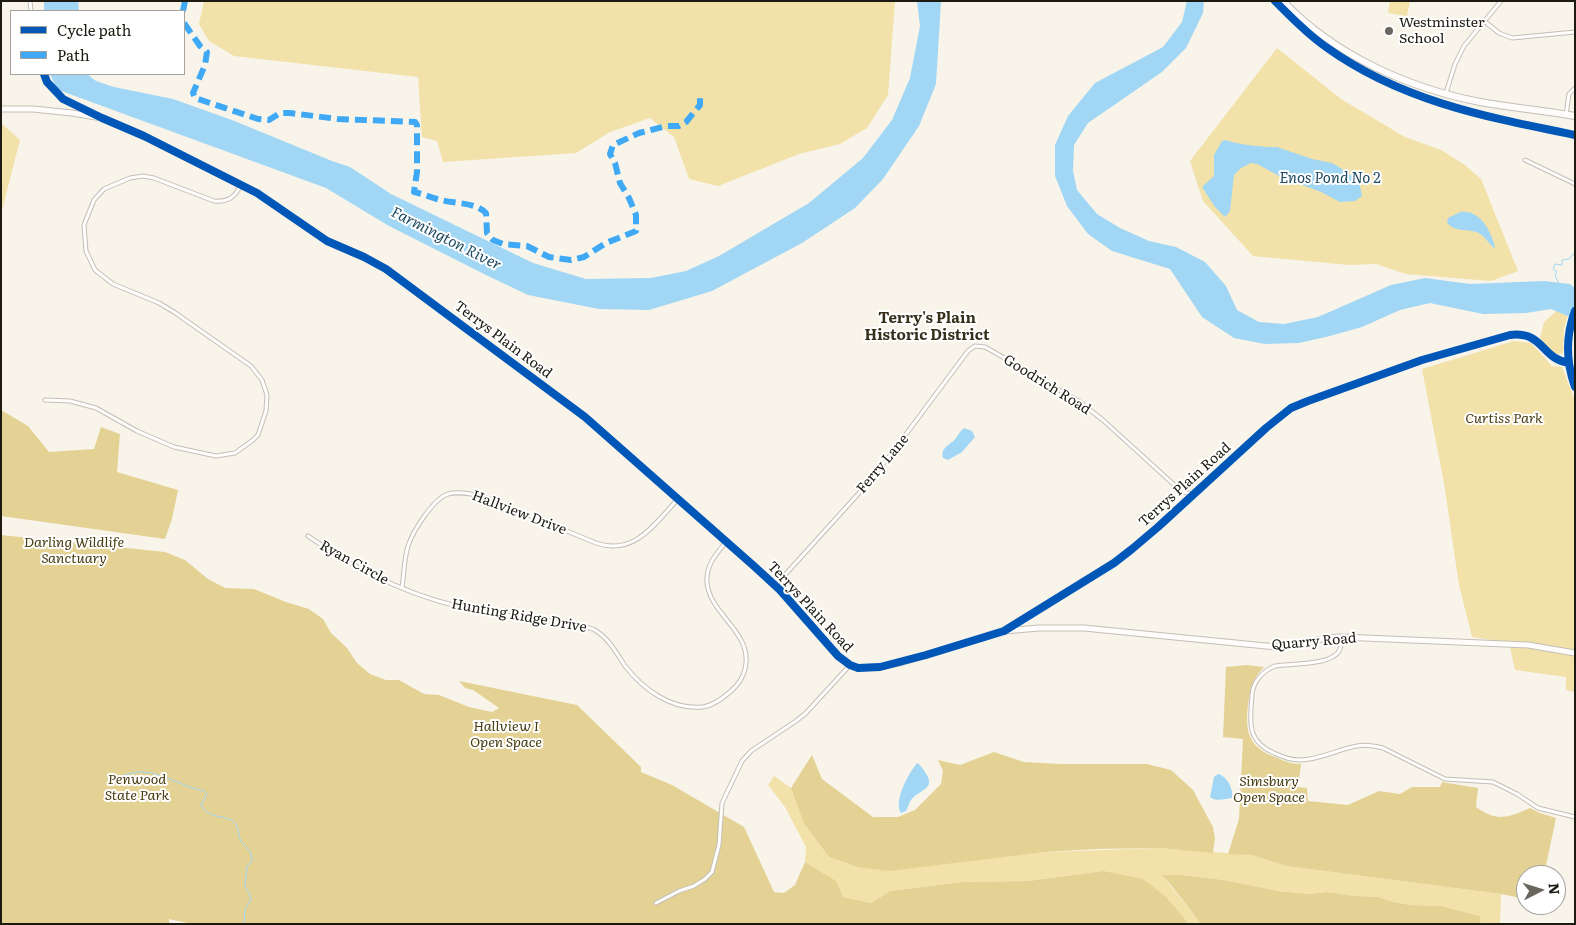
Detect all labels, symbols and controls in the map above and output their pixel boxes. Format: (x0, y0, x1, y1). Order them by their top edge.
legend (10, 10, 185, 75)
place label: Westminster School (1399, 15, 1485, 48)
text: Cycle path (57, 18, 131, 41)
marker: Westminster School (1383, 25, 1395, 37)
text: Path (57, 43, 90, 66)
water label: Enos Pond No 2 (1279, 170, 1381, 188)
water label: Farmington River (388, 203, 504, 275)
street label: Terrys Plain Road (451, 298, 555, 382)
district label: Terry's Plain Historic District (865, 310, 989, 345)
street label: Goodrich Road (1000, 351, 1094, 419)
park label: Curtiss Park (1465, 411, 1543, 427)
street label: Ferry Lane (853, 431, 913, 497)
street label: Terrys Plain Road (1136, 439, 1234, 531)
street label: Hallview Drive (469, 487, 569, 539)
park label: Darling Wildlife Sanctuary (24, 535, 124, 568)
street label: Ryan Circle (317, 537, 391, 589)
street label: Terrys Plain Road (764, 558, 856, 656)
street label: Hunting Ridge Drive (450, 596, 588, 636)
street label: Quarry Road (1271, 630, 1357, 654)
park label: Hallview I Open Space (470, 719, 542, 752)
park label: Penwood State Park (105, 772, 169, 804)
park label: Simsbury Open Space (1233, 774, 1305, 806)
north arrow (1516, 865, 1566, 915)
text: N (1544, 882, 1565, 896)

